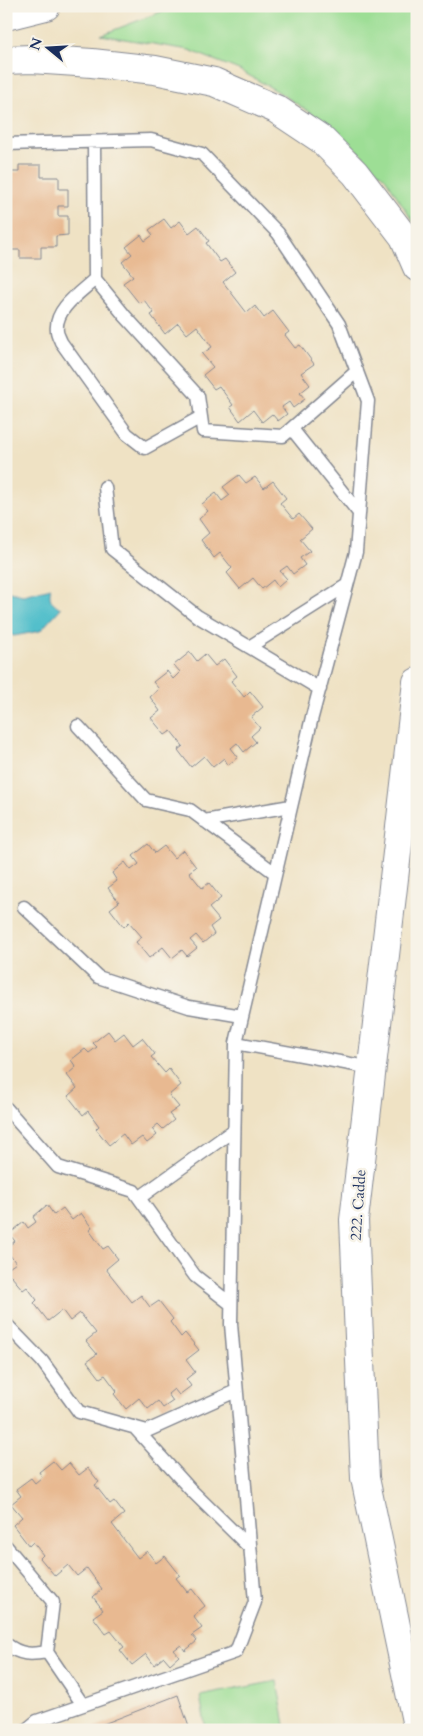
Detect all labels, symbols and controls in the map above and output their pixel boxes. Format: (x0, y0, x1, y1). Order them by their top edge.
north arrow (22, 22, 72, 72)
text: N (25, 35, 47, 53)
street label: 222. Cadde (346, 1168, 370, 1241)

